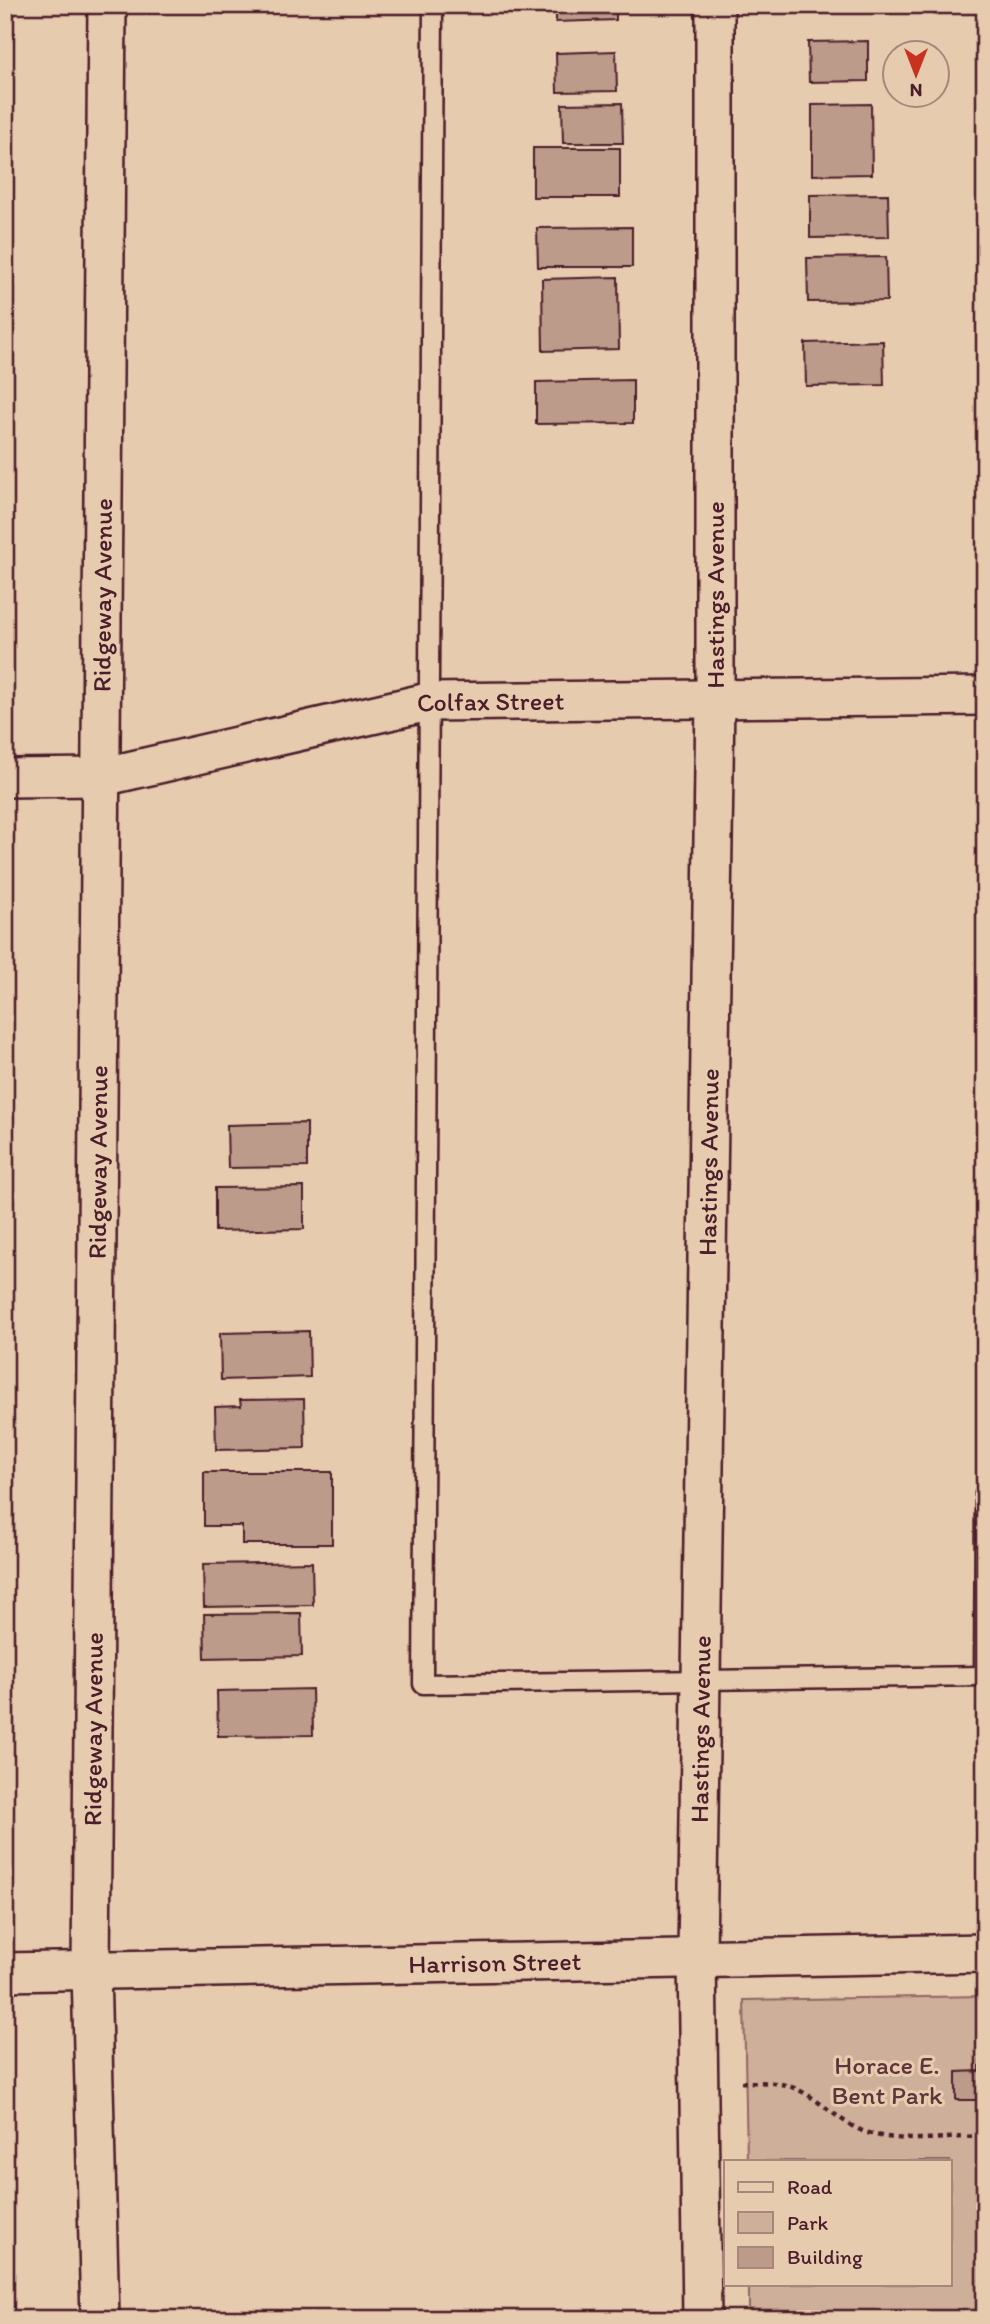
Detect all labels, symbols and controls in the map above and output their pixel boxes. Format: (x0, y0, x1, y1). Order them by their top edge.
north arrow (881, 38, 951, 108)
text: N (910, 79, 922, 102)
street label: Ridgeway Avenue (85, 498, 119, 692)
street label: Hastings Avenue (699, 501, 731, 689)
street label: Colfax Street (413, 685, 565, 720)
street label: Ridgeway Avenue (81, 1065, 114, 1259)
street label: Hastings Avenue (691, 1068, 726, 1256)
street label: Ridgeway Avenue (76, 1632, 110, 1826)
street label: Hastings Avenue (683, 1635, 718, 1823)
street label: Harrison Street (408, 1945, 582, 1980)
park label: Horace E. Bent Park (832, 2049, 943, 2111)
legend (724, 2160, 951, 2286)
text: Road (787, 2174, 833, 2199)
text: Park (787, 2210, 829, 2235)
text: Building (787, 2244, 863, 2269)

